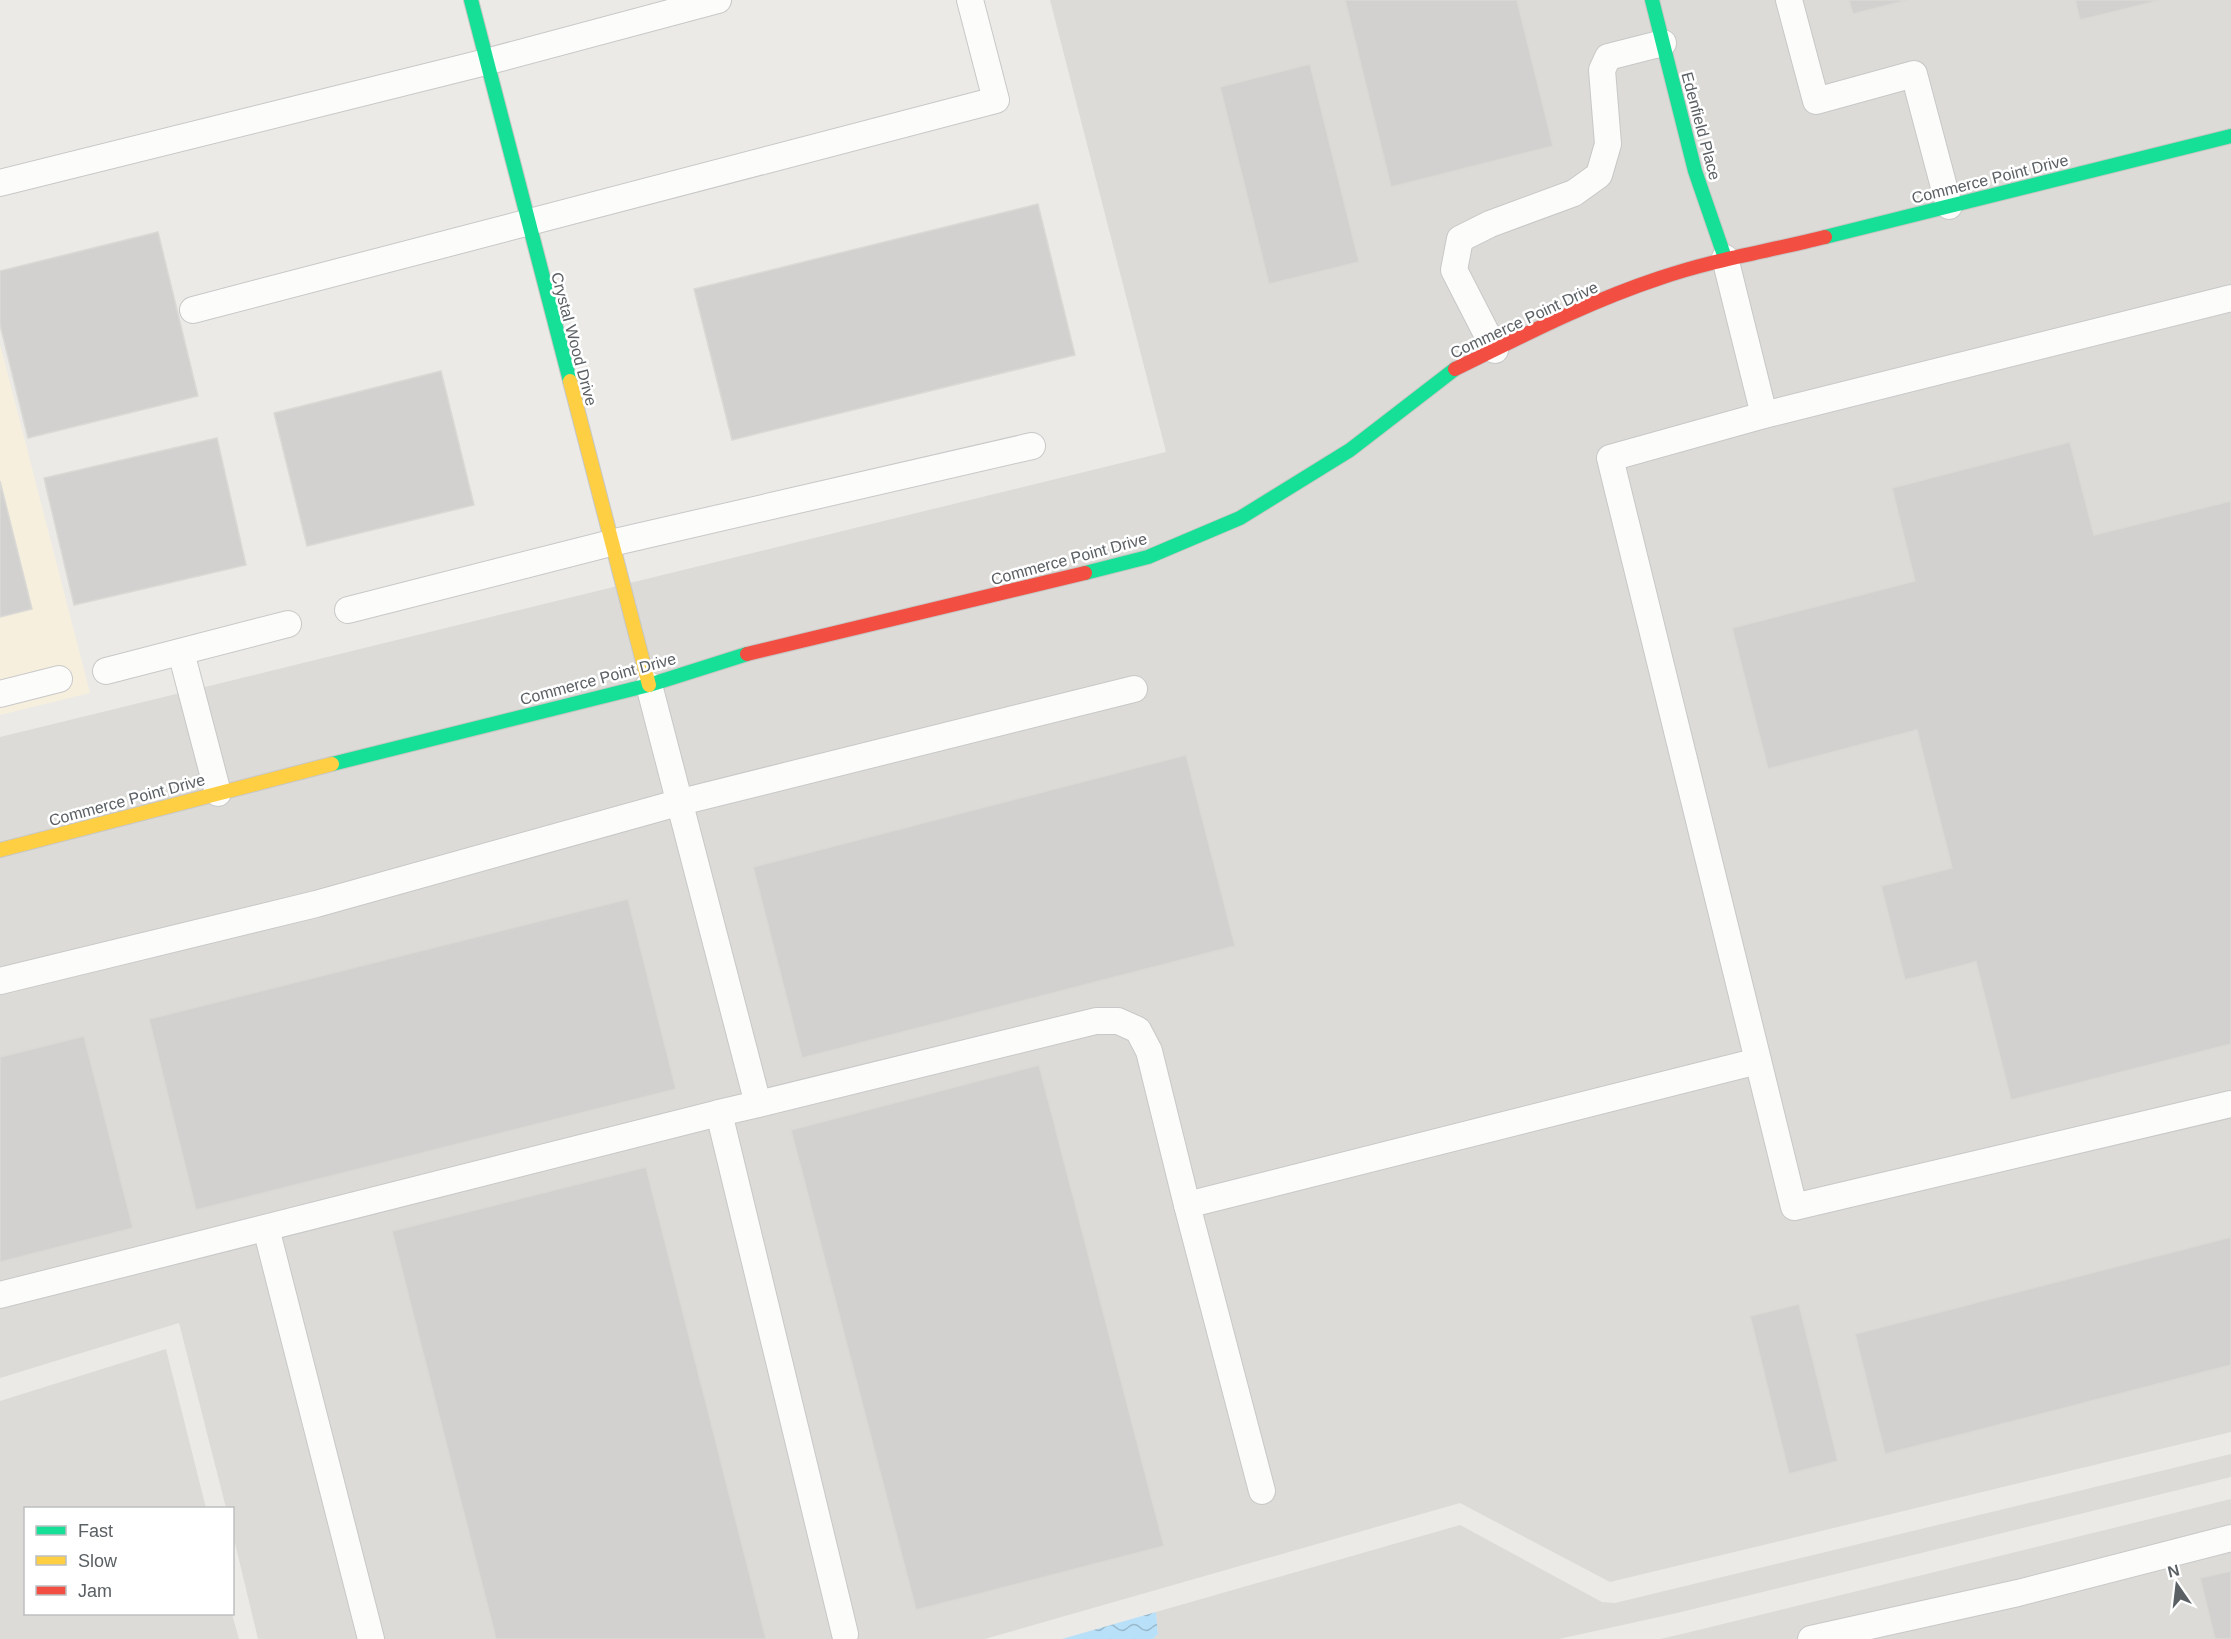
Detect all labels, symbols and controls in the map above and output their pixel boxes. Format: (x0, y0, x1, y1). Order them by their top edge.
street label: Edenfield Place (1678, 70, 1724, 182)
street label: Commerce Point Drive (1910, 151, 2070, 207)
street label: Crystal Wood Drive (548, 270, 600, 408)
street label: Commerce Point Drive (1447, 278, 1601, 362)
street label: Commerce Point Drive (989, 530, 1149, 588)
street label: Commerce Point Drive (518, 650, 678, 708)
street label: Commerce Point Drive (47, 771, 207, 829)
legend (24, 1507, 234, 1615)
text: Fast (78, 1521, 113, 1541)
text: Slow (78, 1551, 118, 1571)
north arrow (2147, 1555, 2207, 1615)
text: N (2166, 1561, 2181, 1581)
text: Jam (78, 1581, 112, 1601)

